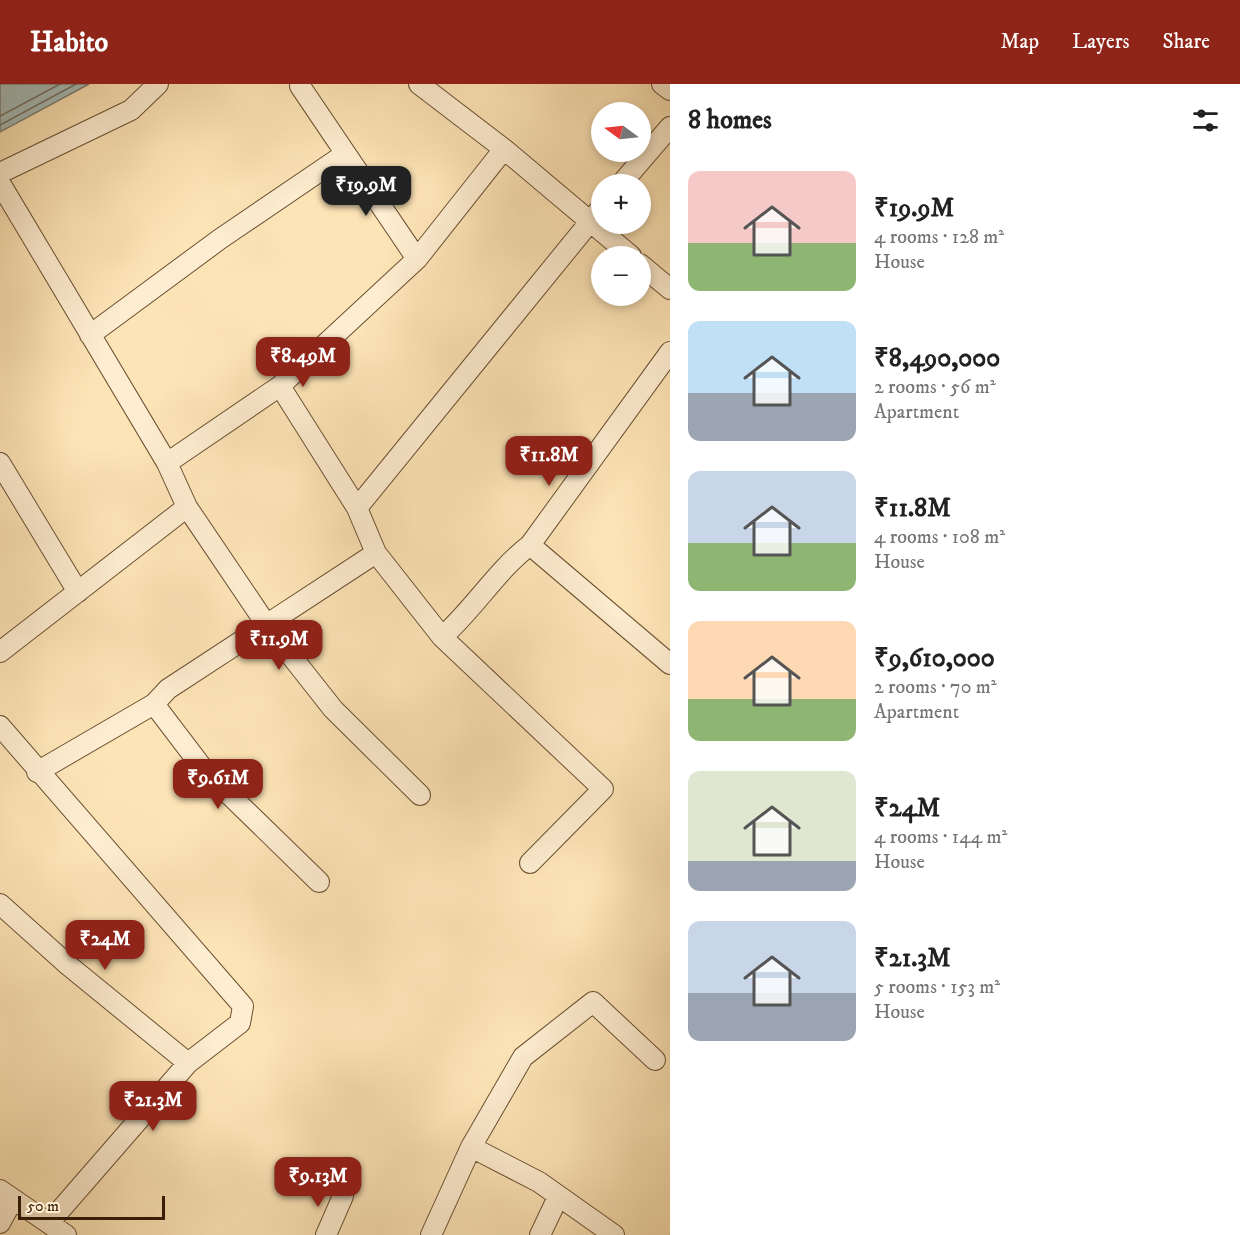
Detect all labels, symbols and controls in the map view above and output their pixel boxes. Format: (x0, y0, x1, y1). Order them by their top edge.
text: Habito (30, 25, 108, 60)
text: Map (1000, 29, 1039, 55)
text: Layers (1072, 29, 1130, 55)
text: Share (1163, 29, 1210, 55)
north arrow (591, 102, 651, 162)
map controls (591, 102, 651, 306)
text: 8 homes (688, 104, 772, 137)
icon: filters (1189, 104, 1222, 137)
pin: ₹19.9M (317, 166, 415, 217)
text: ₹19.9M (335, 173, 397, 198)
button: + (591, 174, 651, 234)
text: ₹19.9M (874, 192, 954, 225)
icon: home (736, 195, 808, 267)
text: 4 rooms · 128 m² (874, 225, 1004, 250)
button: − (591, 246, 651, 306)
text: House (874, 250, 925, 275)
pin: ₹8.49M (254, 337, 352, 388)
text: ₹8,490,000 (874, 342, 1000, 375)
text: ₹8.49M (270, 344, 336, 369)
icon: home (736, 345, 808, 417)
text: 2 rooms · 56 m² (874, 375, 996, 400)
text: Apartment (874, 400, 959, 425)
pin: ₹11.8M (500, 436, 598, 487)
text: ₹11.8M (519, 443, 579, 468)
text: ₹11.8M (874, 492, 951, 525)
icon: home (736, 495, 808, 567)
text: 4 rooms · 108 m² (874, 525, 1005, 550)
text: House (874, 550, 925, 575)
pin: ₹11.9M (230, 620, 328, 671)
text: ₹11.9M (249, 627, 309, 652)
text: ₹9,610,000 (874, 642, 995, 675)
icon: home (736, 645, 808, 717)
text: 2 rooms · 70 m² (874, 675, 997, 700)
text: Apartment (874, 700, 959, 725)
pin: ₹9.61M (169, 759, 267, 810)
text: ₹9.61M (187, 766, 249, 791)
text: ₹24M (874, 792, 940, 825)
icon: home (736, 795, 808, 867)
text: 4 rooms · 144 m² (874, 825, 1007, 850)
text: House (874, 850, 925, 875)
pin: ₹24M (69, 920, 141, 971)
text: ₹24M (79, 927, 131, 952)
text: ₹21.3M (874, 942, 951, 975)
icon: home (736, 945, 808, 1017)
text: 5 rooms · 153 m² (874, 975, 1000, 1000)
text: House (874, 1000, 925, 1025)
pin: ₹21.3M (104, 1081, 202, 1132)
text: ₹21.3M (123, 1088, 183, 1113)
pin: ₹9.13M (269, 1157, 367, 1208)
text: ₹9.13M (288, 1164, 348, 1189)
scale bar (18, 1193, 165, 1220)
text: 50 m (27, 1196, 59, 1216)

